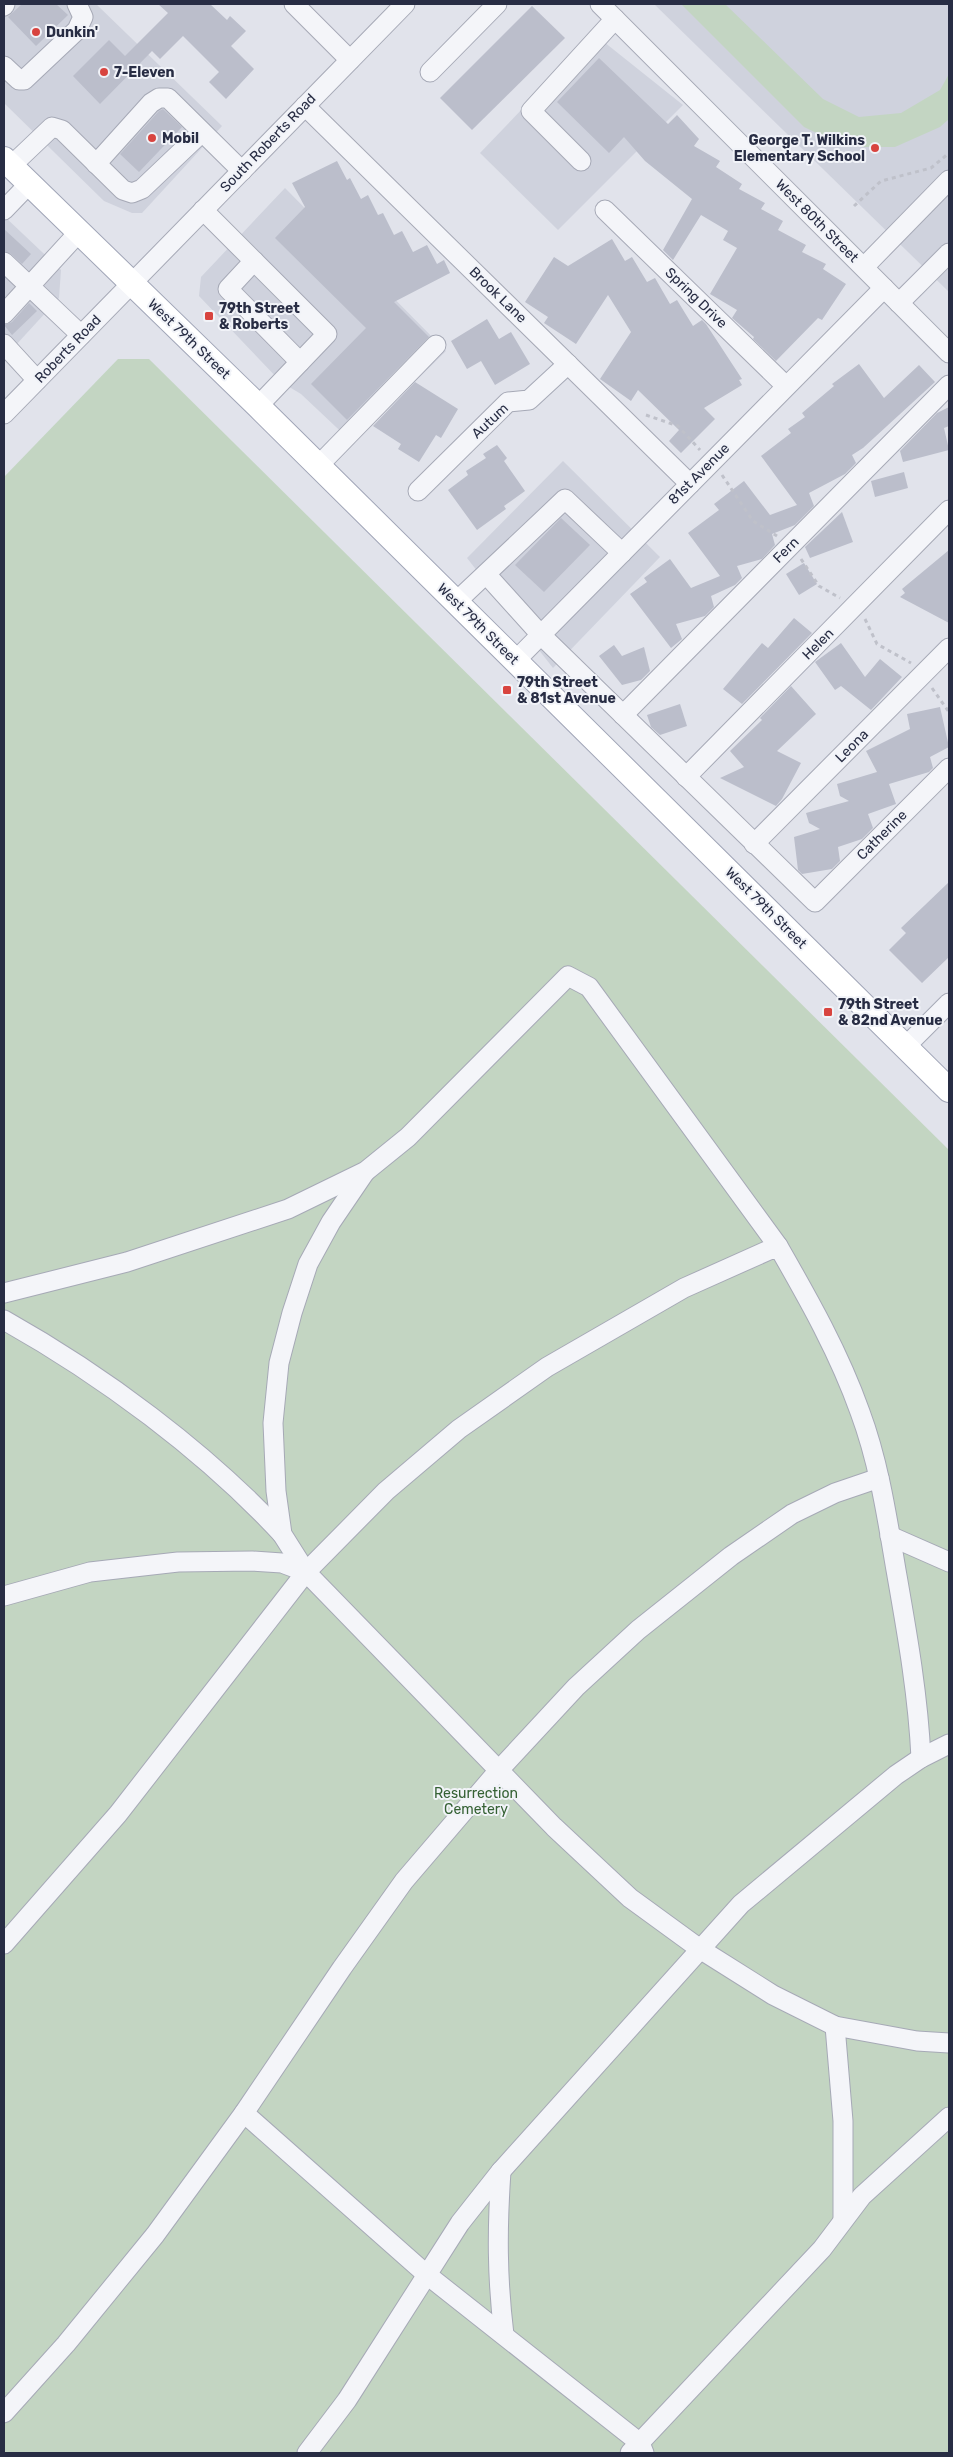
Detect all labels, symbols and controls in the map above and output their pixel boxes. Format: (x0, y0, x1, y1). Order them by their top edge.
place label: Dunkin' (46, 24, 98, 41)
marker: Dunkin' (30, 26, 42, 38)
place label: 7-Eleven (114, 64, 175, 81)
marker: 7-Eleven (98, 66, 110, 78)
street label: South Roberts Road (217, 90, 319, 196)
place label: Mobil (162, 130, 199, 147)
marker: Mobil (146, 132, 158, 144)
place label: George T. Wilkins Elementary School (734, 132, 865, 165)
marker: George T. Wilkins Elementary School (869, 142, 881, 154)
street label: West 80th Street (772, 176, 862, 266)
street label: Brook Lane (466, 264, 530, 327)
street label: Spring Drive (661, 264, 731, 332)
street label: West 79th Street (144, 295, 234, 383)
place label: 79th Street & Roberts (219, 300, 300, 333)
marker: 79th Street & Roberts (203, 310, 215, 322)
street label: Roberts Road (31, 312, 105, 386)
street label: Autum (468, 400, 512, 442)
street label: 81st Avenue (665, 440, 733, 508)
street label: Fern (769, 533, 803, 567)
street label: West 79th Street (434, 580, 523, 669)
street label: Helen (799, 625, 837, 663)
place label: 79th Street & 81st Avenue (517, 674, 616, 707)
marker: 79th Street & 81st Avenue (501, 684, 513, 696)
street label: Leona (832, 726, 872, 766)
street label: Catherine (853, 806, 911, 864)
street label: West 79th Street (722, 864, 811, 953)
place label: 79th Street & 82nd Avenue (838, 996, 943, 1029)
marker: 79th Street & 82nd Avenue (822, 1006, 834, 1018)
park label: Resurrection Cemetery (434, 1785, 518, 1818)

